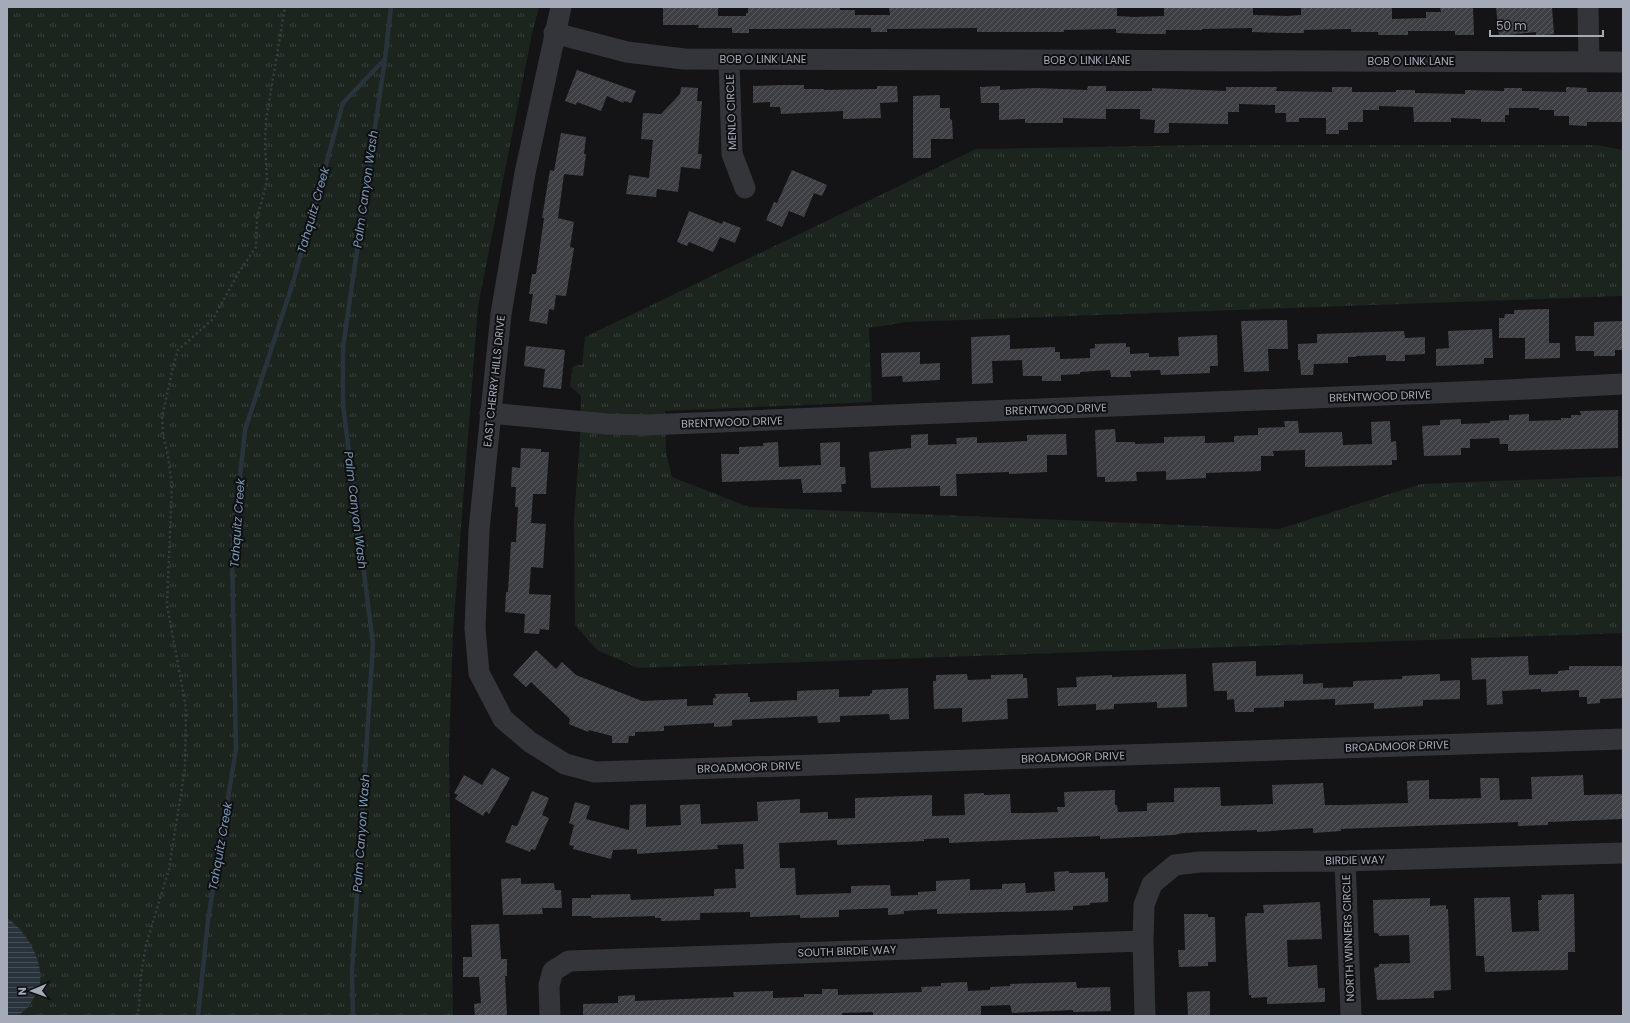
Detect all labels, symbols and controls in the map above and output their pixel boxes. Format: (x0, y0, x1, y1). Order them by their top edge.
scale bar (1490, 12, 1603, 38)
text: 50 m (1496, 17, 1527, 34)
street label: BOB O LINK LANE (720, 51, 806, 67)
street label: BOB O LINK LANE (1044, 52, 1130, 68)
street label: BOB O LINK LANE (1368, 53, 1454, 69)
street label: MENLO CIRCLE (722, 74, 740, 150)
water label: Palm Canyon Wash (348, 129, 382, 249)
water label: Tahquitz Creek (293, 164, 334, 255)
street label: EAST CHERRY HILLS DRIVE (479, 314, 509, 448)
street label: BRENTWOOD DRIVE (1329, 386, 1431, 406)
street label: BRENTWOOD DRIVE (1005, 399, 1107, 419)
street label: BRENTWOOD DRIVE (681, 412, 783, 432)
water label: Palm Canyon Wash (340, 450, 372, 570)
water label: Tahquitz Creek (225, 477, 249, 568)
street label: BROADMOOR DRIVE (1345, 736, 1449, 756)
street label: BROADMOOR DRIVE (1021, 747, 1125, 767)
street label: BROADMOOR DRIVE (697, 757, 801, 777)
water label: Palm Canyon Wash (348, 773, 374, 893)
water label: Tahquitz Creek (204, 800, 236, 891)
street label: BIRDIE WAY (1325, 851, 1386, 869)
street label: NORTH WINNERS CIRCLE (1338, 874, 1358, 1002)
street label: SOUTH BIRDIE WAY (797, 941, 897, 961)
north arrow (12, 971, 52, 1011)
text: N (14, 987, 30, 996)

